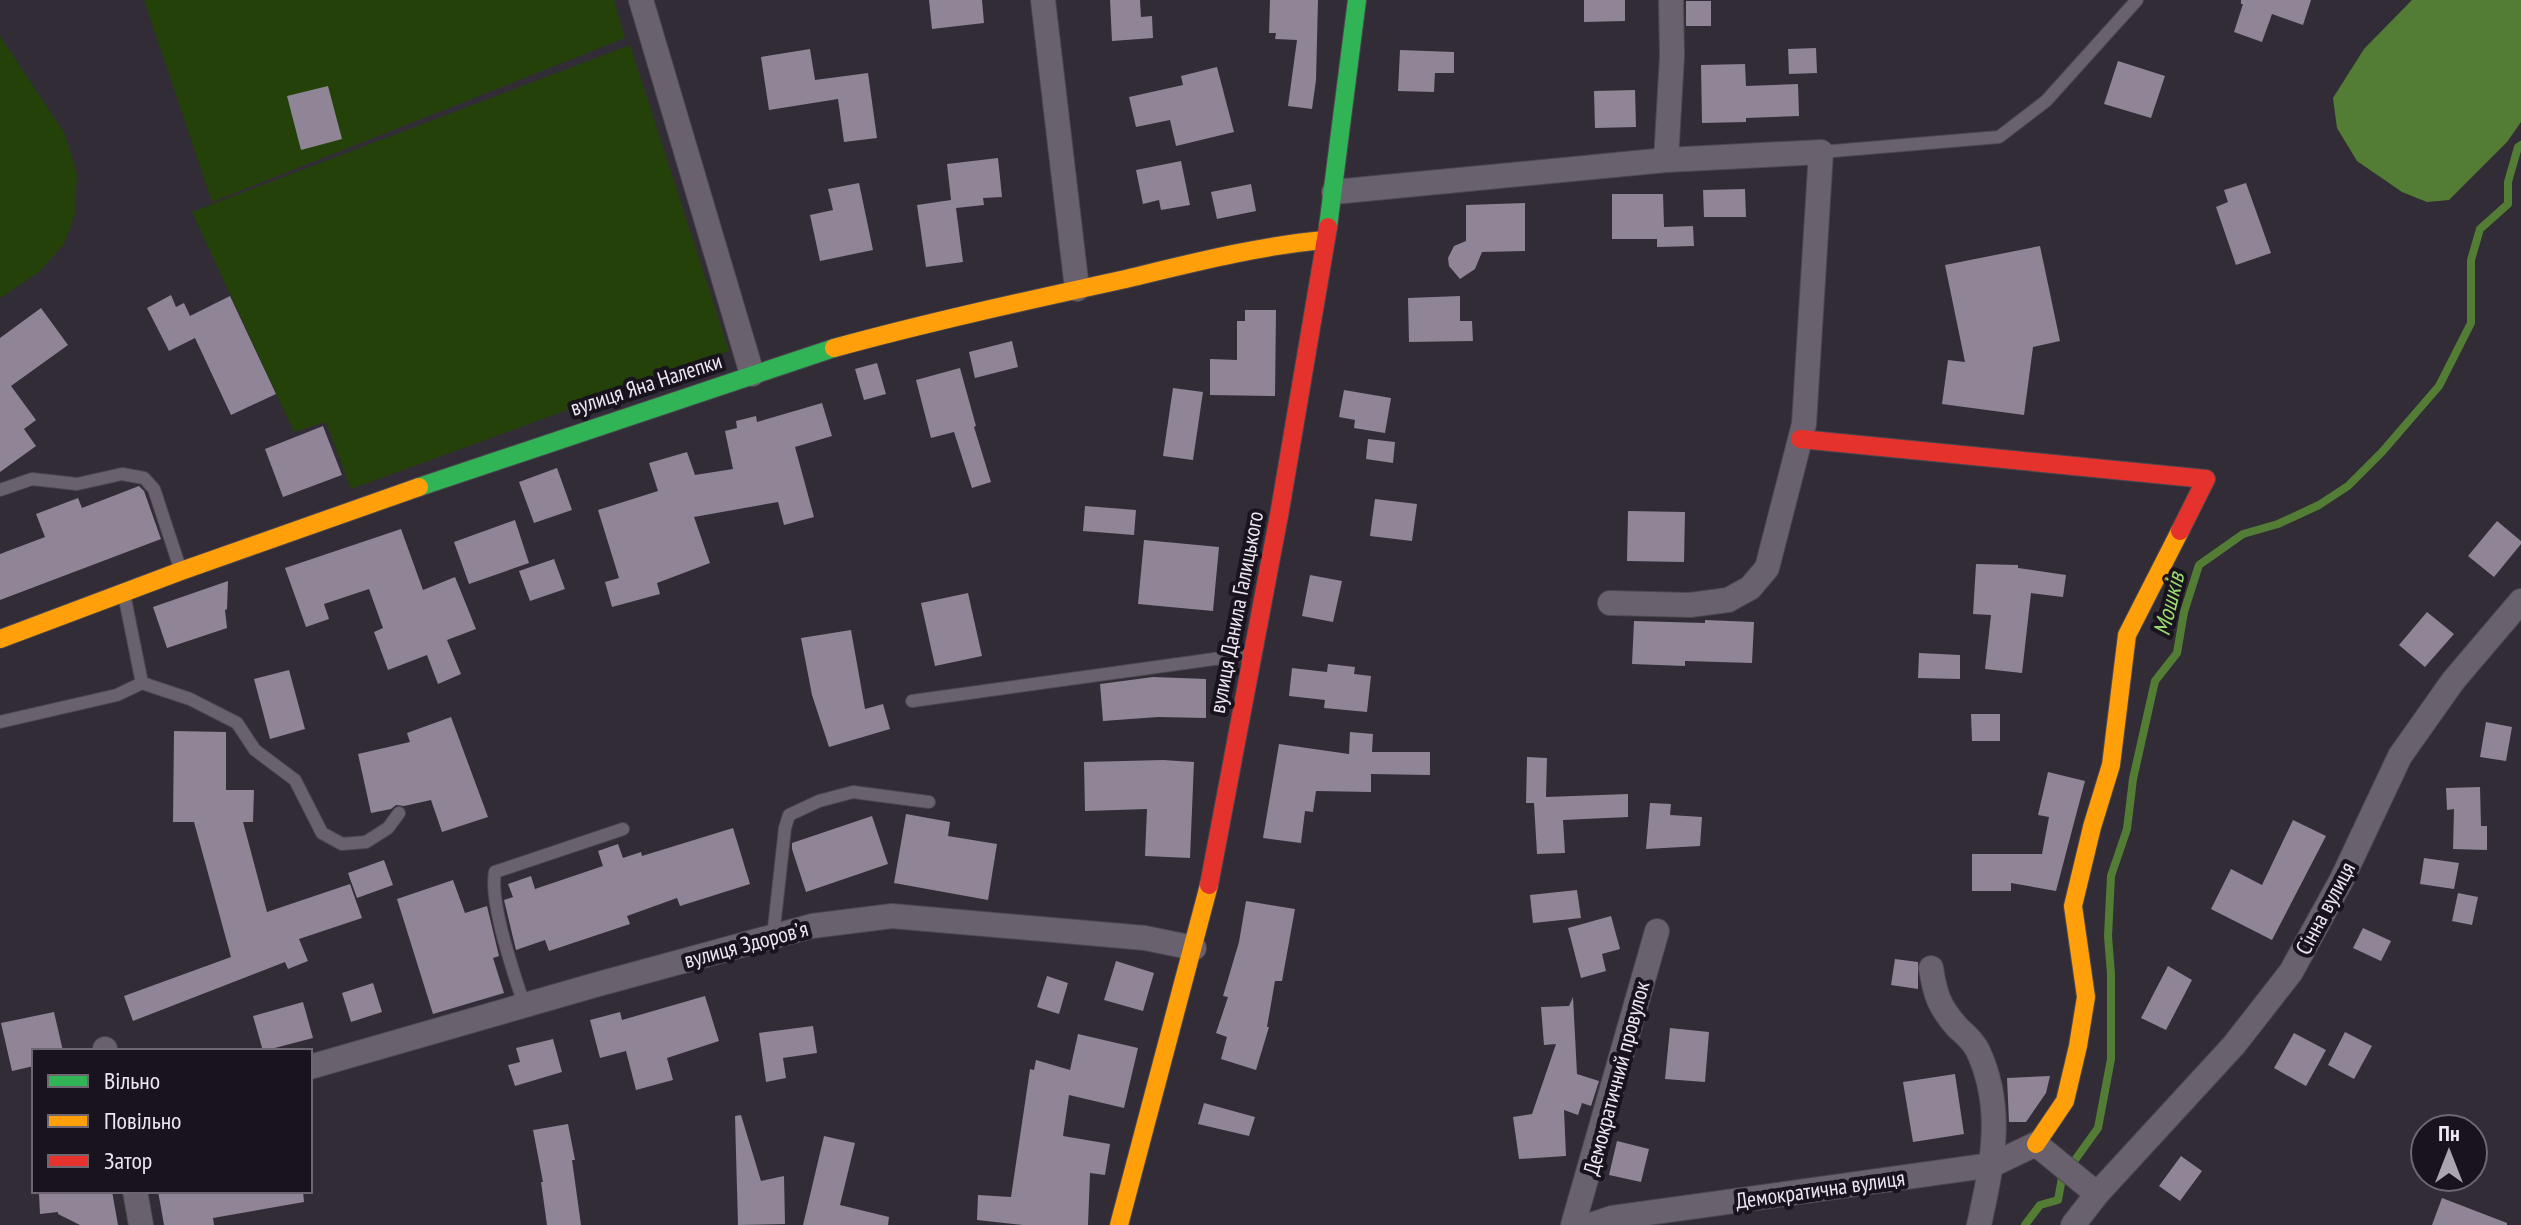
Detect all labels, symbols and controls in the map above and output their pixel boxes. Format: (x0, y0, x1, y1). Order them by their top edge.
street label: вулиця Яна Налепки (567, 346, 725, 422)
street label: вулиця Данила Галицького (1203, 509, 1269, 715)
water label: Мошків (2146, 567, 2192, 639)
street label: Сінна вулиця (2289, 857, 2361, 959)
street label: вулиця Здоровʼя (681, 914, 811, 974)
street label: Демократичний провулок (1577, 977, 1656, 1178)
legend (32, 1049, 312, 1193)
text: Вільно (104, 1065, 160, 1096)
text: Повільно (104, 1105, 181, 1136)
north arrow (2409, 1113, 2489, 1193)
text: Пн (2438, 1119, 2460, 1147)
text: Затор (104, 1145, 152, 1176)
street label: Демократична вулиця (1734, 1163, 1906, 1215)

